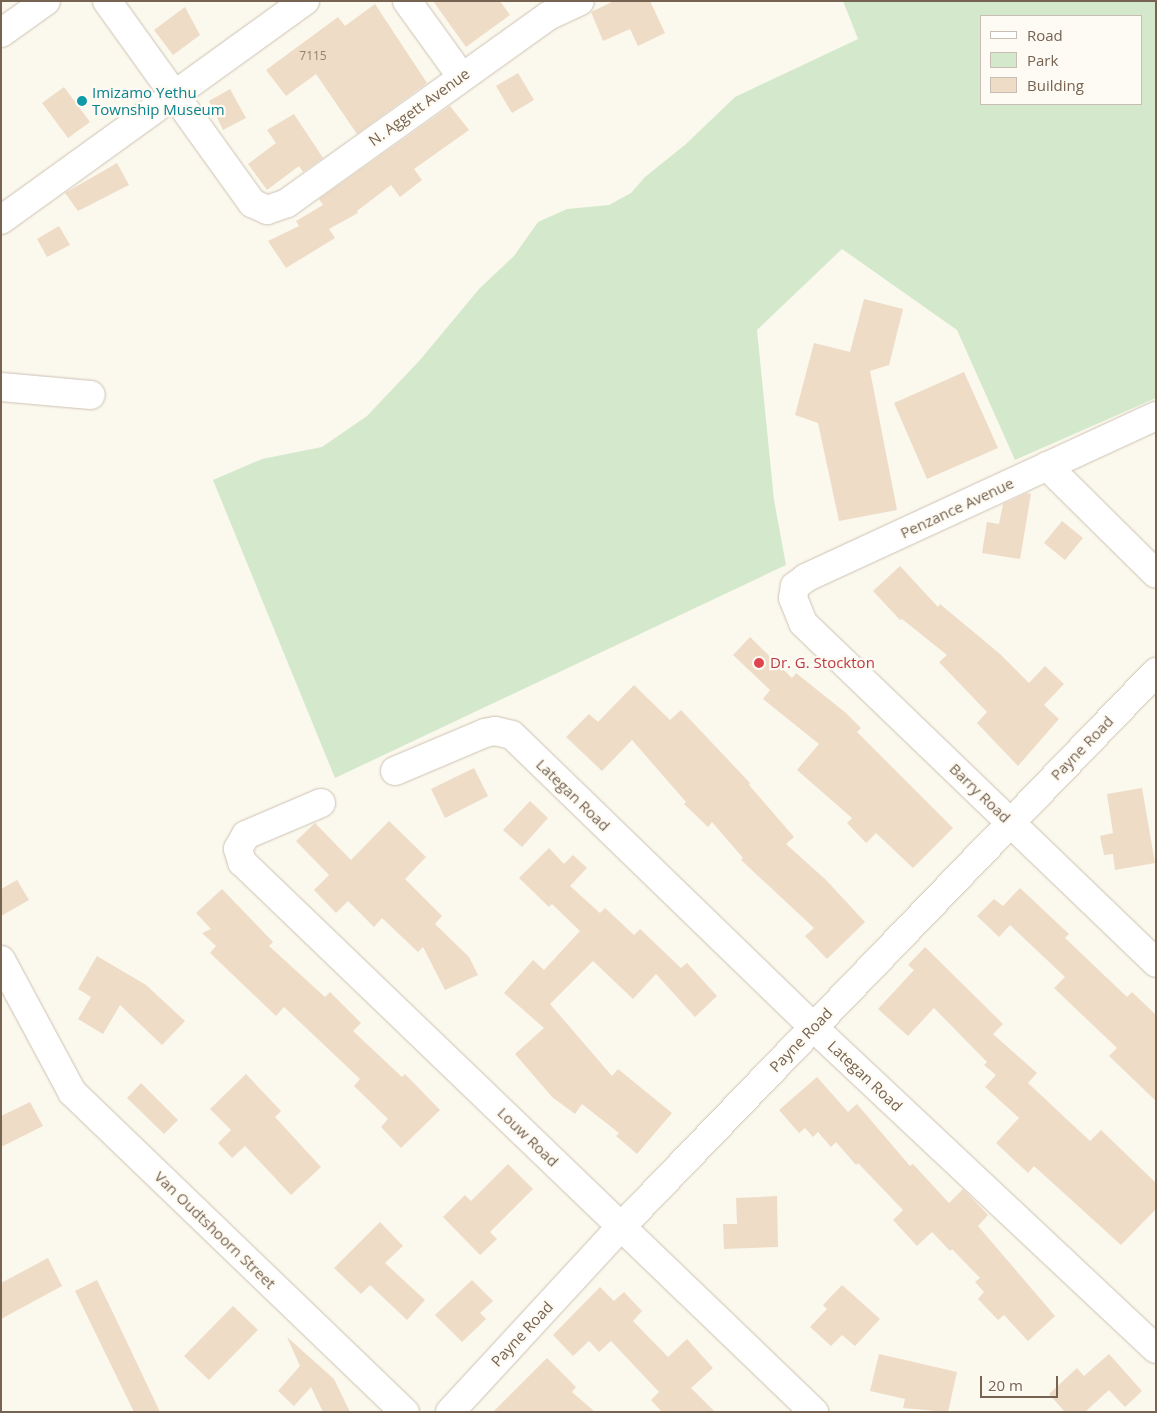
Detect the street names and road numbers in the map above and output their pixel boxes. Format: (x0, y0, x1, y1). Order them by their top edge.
street label: N. Aggett Avenue (365, 64, 473, 150)
street label: Penzance Avenue (897, 474, 1017, 542)
street label: Payne Road (1047, 712, 1117, 784)
street label: Lategan Road (532, 755, 614, 835)
street label: Barry Road (946, 760, 1014, 826)
street label: Payne Road (766, 1004, 836, 1076)
street label: Lategan Road (824, 1037, 906, 1115)
street label: Louw Road (494, 1104, 562, 1170)
street label: Van Oudtshoorn Street (151, 1168, 279, 1292)
street label: Payne Road (487, 1298, 557, 1370)

